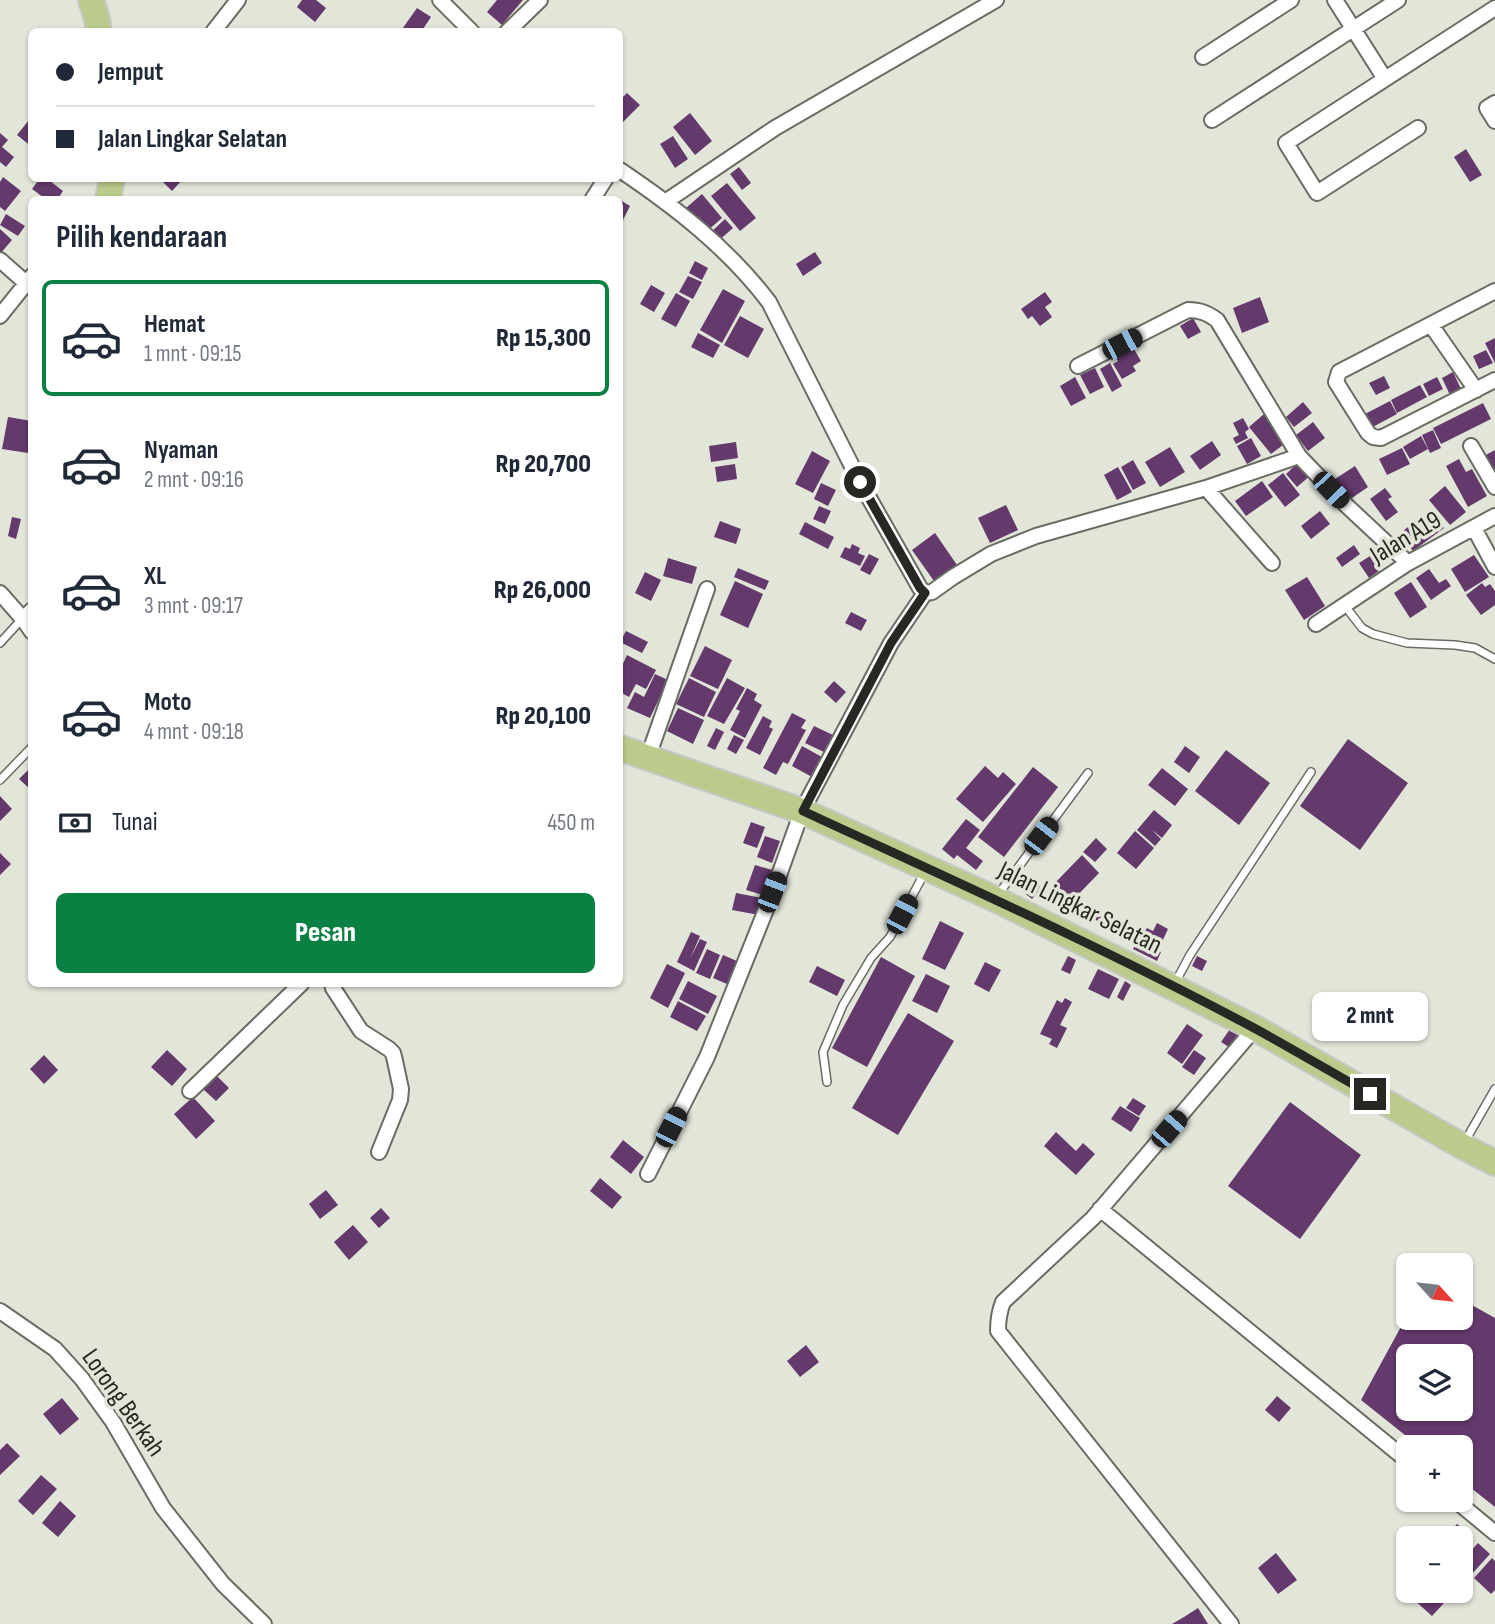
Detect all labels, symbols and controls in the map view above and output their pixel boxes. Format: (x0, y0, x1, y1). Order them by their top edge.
text: Jemput (98, 57, 163, 88)
text: Jalan Lingkar Selatan (98, 124, 287, 155)
text: Pilih kendaraan (56, 218, 227, 257)
icon: car (60, 307, 123, 370)
text: Hemat (144, 309, 205, 340)
text: Rp 15,300 (496, 323, 591, 354)
car (1099, 325, 1146, 363)
text: 1 mnt · 09:15 (144, 340, 241, 368)
icon: car (60, 433, 123, 496)
text: Nyaman (144, 435, 218, 466)
text: Rp 20,700 (496, 449, 591, 480)
text: 2 mnt · 09:16 (144, 466, 244, 494)
route start (844, 466, 876, 498)
car (1309, 468, 1354, 512)
street label: Jalan A19 (1364, 505, 1447, 572)
icon: car (60, 559, 123, 622)
text: XL (144, 561, 166, 592)
text: Rp 26,000 (494, 575, 591, 606)
text: 3 mnt · 09:17 (144, 592, 243, 620)
icon: car (60, 685, 123, 748)
text: Moto (144, 687, 192, 718)
text: Rp 20,100 (496, 701, 591, 732)
text: 4 mnt · 09:18 (144, 718, 244, 746)
icon: cash (56, 804, 94, 842)
text: Tunai (112, 807, 158, 838)
text: 450 m (547, 809, 595, 837)
car (1020, 813, 1063, 859)
street label: Jalan Lingkar Selatan (992, 855, 1167, 961)
car (755, 869, 790, 915)
car (883, 891, 922, 937)
button: Pesan (56, 893, 595, 973)
callout: 2 mnt (1312, 992, 1428, 1042)
text: 2 mnt (1346, 1002, 1394, 1030)
route end (1354, 1078, 1386, 1110)
car (653, 1104, 690, 1150)
car (1148, 1106, 1191, 1152)
north arrow (1396, 1253, 1474, 1330)
map controls (1396, 1253, 1473, 1603)
street label: Lorong Berkah (75, 1343, 171, 1463)
button: layers (1396, 1344, 1473, 1421)
button: + (1396, 1435, 1473, 1512)
button: − (1396, 1526, 1473, 1603)

